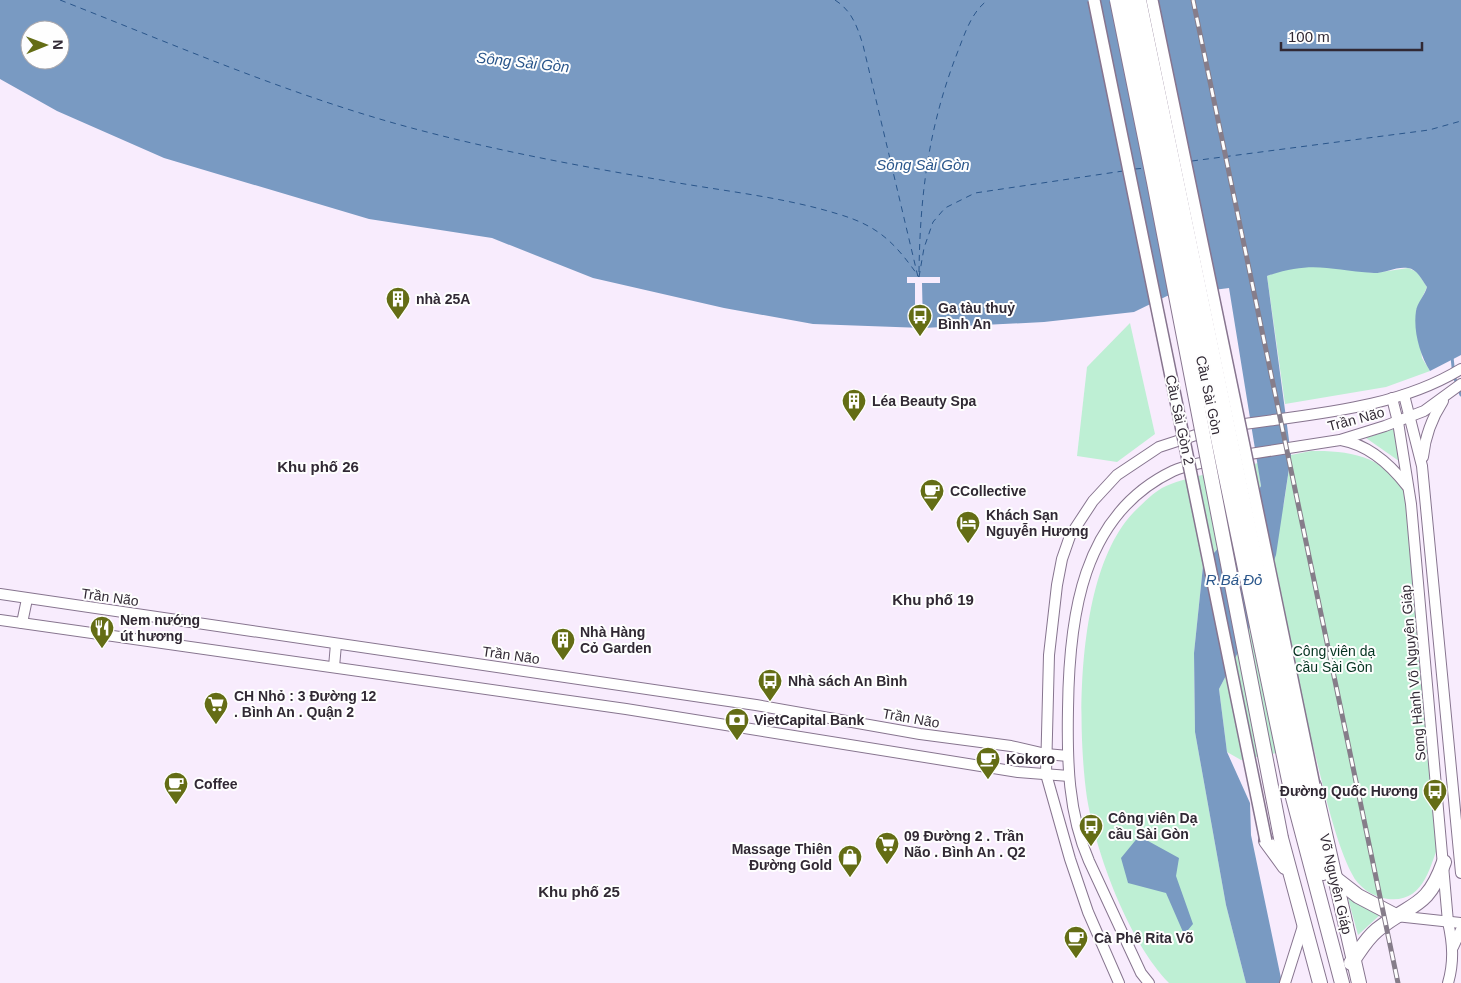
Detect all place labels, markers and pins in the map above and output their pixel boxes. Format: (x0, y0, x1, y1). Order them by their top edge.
building icon: nhà 25A (385, 286, 411, 320)
place label: nhà 25A (416, 291, 470, 307)
place label: Ga tàu thuỷ Bình An (938, 300, 1015, 332)
bus stop icon: Ga tàu thuỷ Bình An (907, 303, 933, 337)
building icon: Léa Beauty Spa (841, 388, 867, 422)
place label: Léa Beauty Spa (872, 393, 976, 409)
cafe icon: CCollective (919, 478, 945, 512)
place label: CCollective (950, 483, 1026, 499)
place label: Khách Sạn Nguyễn Hương (986, 507, 1089, 539)
hotel icon: Khách Sạn Nguyễn Hương (955, 510, 981, 544)
place label: Nem nướng út hương (120, 612, 200, 644)
restaurant icon: Nem nướng út hương (89, 615, 115, 649)
place label: Nhà Hàng Cỏ Garden (580, 624, 652, 656)
building icon: Nhà Hàng Cỏ Garden (550, 627, 576, 661)
bus stop icon: Nhà sách An Bình (757, 668, 783, 702)
place label: Nhà sách An Bình (788, 673, 907, 689)
place label: CH Nhỏ : 3 Đường 12 . Bình An . Quận 2 (234, 688, 376, 720)
supermarket icon: CH Nhỏ : 3 Đường 12 . Bình An . Quận 2 (203, 691, 229, 725)
bank icon: VietCapital Bank (724, 707, 750, 741)
place label: VietCapital Bank (754, 712, 864, 728)
cafe icon: Kokoro (975, 746, 1001, 780)
place label: Kokoro (1006, 751, 1055, 767)
cafe icon: Coffee (163, 771, 189, 805)
place label: Coffee (194, 776, 238, 792)
bus stop icon: Đường Quốc Hương (1422, 778, 1448, 812)
place label: Đường Quốc Hương (1280, 783, 1418, 799)
place label: Công viên Dạ cầu Sài Gòn (1108, 810, 1198, 842)
bus stop icon: Công viên Dạ cầu Sài Gòn (1078, 813, 1104, 847)
place label: 09 Đường 2 . Trần Não . Bình An . Q2 (904, 828, 1026, 860)
supermarket icon: 09 Đường 2 . Trần Não . Bình An . Q2 (874, 831, 900, 865)
place label: Massage Thiên Đường Gold (732, 841, 832, 873)
shop icon: Massage Thiên Đường Gold (837, 844, 863, 878)
cafe icon: Cà Phê Rita Võ (1063, 925, 1089, 959)
place label: Cà Phê Rita Võ (1094, 930, 1194, 946)

